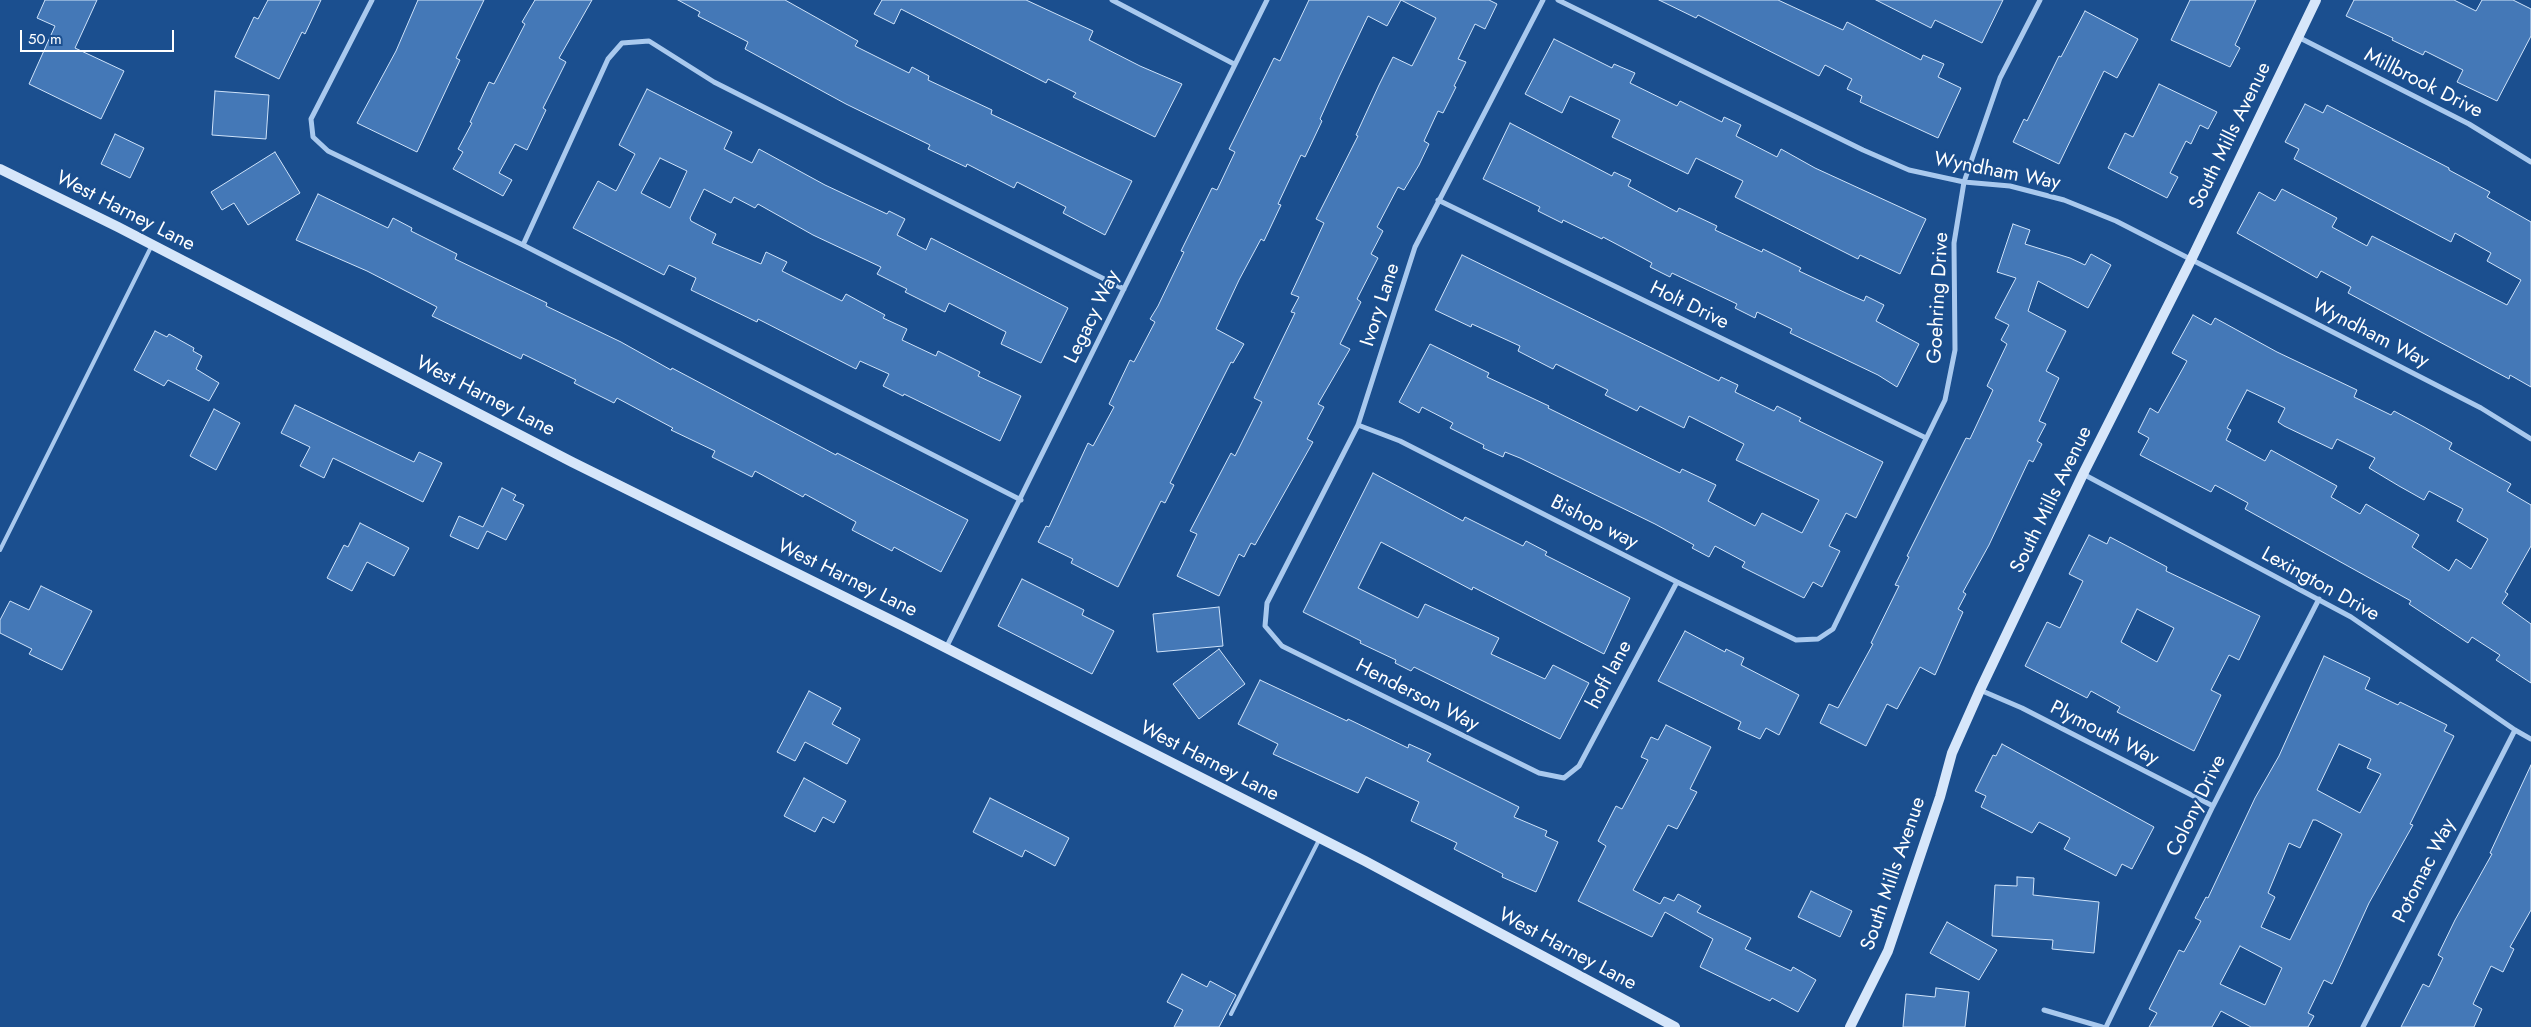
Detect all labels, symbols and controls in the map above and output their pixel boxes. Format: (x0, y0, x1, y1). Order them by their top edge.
scale bar (22, 20, 176, 52)
text: 50 m (28, 28, 62, 50)
street label: Millbrook Drive (2360, 44, 2486, 124)
street label: South Mills Avenue (2185, 59, 2277, 213)
street label: Wyndham Way (1932, 148, 2062, 196)
street label: West Harney Lane (51, 167, 199, 257)
street label: Goehring Drive (1924, 232, 1954, 364)
street label: Ivory Lane (1356, 260, 1406, 350)
street label: Legacy Way (1060, 266, 1126, 368)
street label: Holt Drive (1646, 277, 1732, 335)
street label: Wyndham Way (2307, 294, 2433, 374)
street label: West Harney Lane (411, 352, 559, 442)
street label: South Mills Avenue (2006, 423, 2098, 577)
street label: Bishop way (1546, 491, 1642, 555)
street label: West Harney Lane (773, 535, 921, 623)
street label: Lexington Drive (2257, 543, 2383, 627)
street label: hoff lane (1582, 637, 1638, 713)
street label: Henderson Way (1351, 655, 1483, 737)
street label: Plymouth Way (2046, 696, 2162, 772)
street label: West Harney Lane (1135, 717, 1283, 807)
street label: Colony Drive (2162, 751, 2232, 861)
street label: South Mills Avenue (1857, 794, 1931, 954)
street label: Potomac Way (2388, 815, 2462, 927)
street label: West Harney Lane (1494, 904, 1640, 996)

